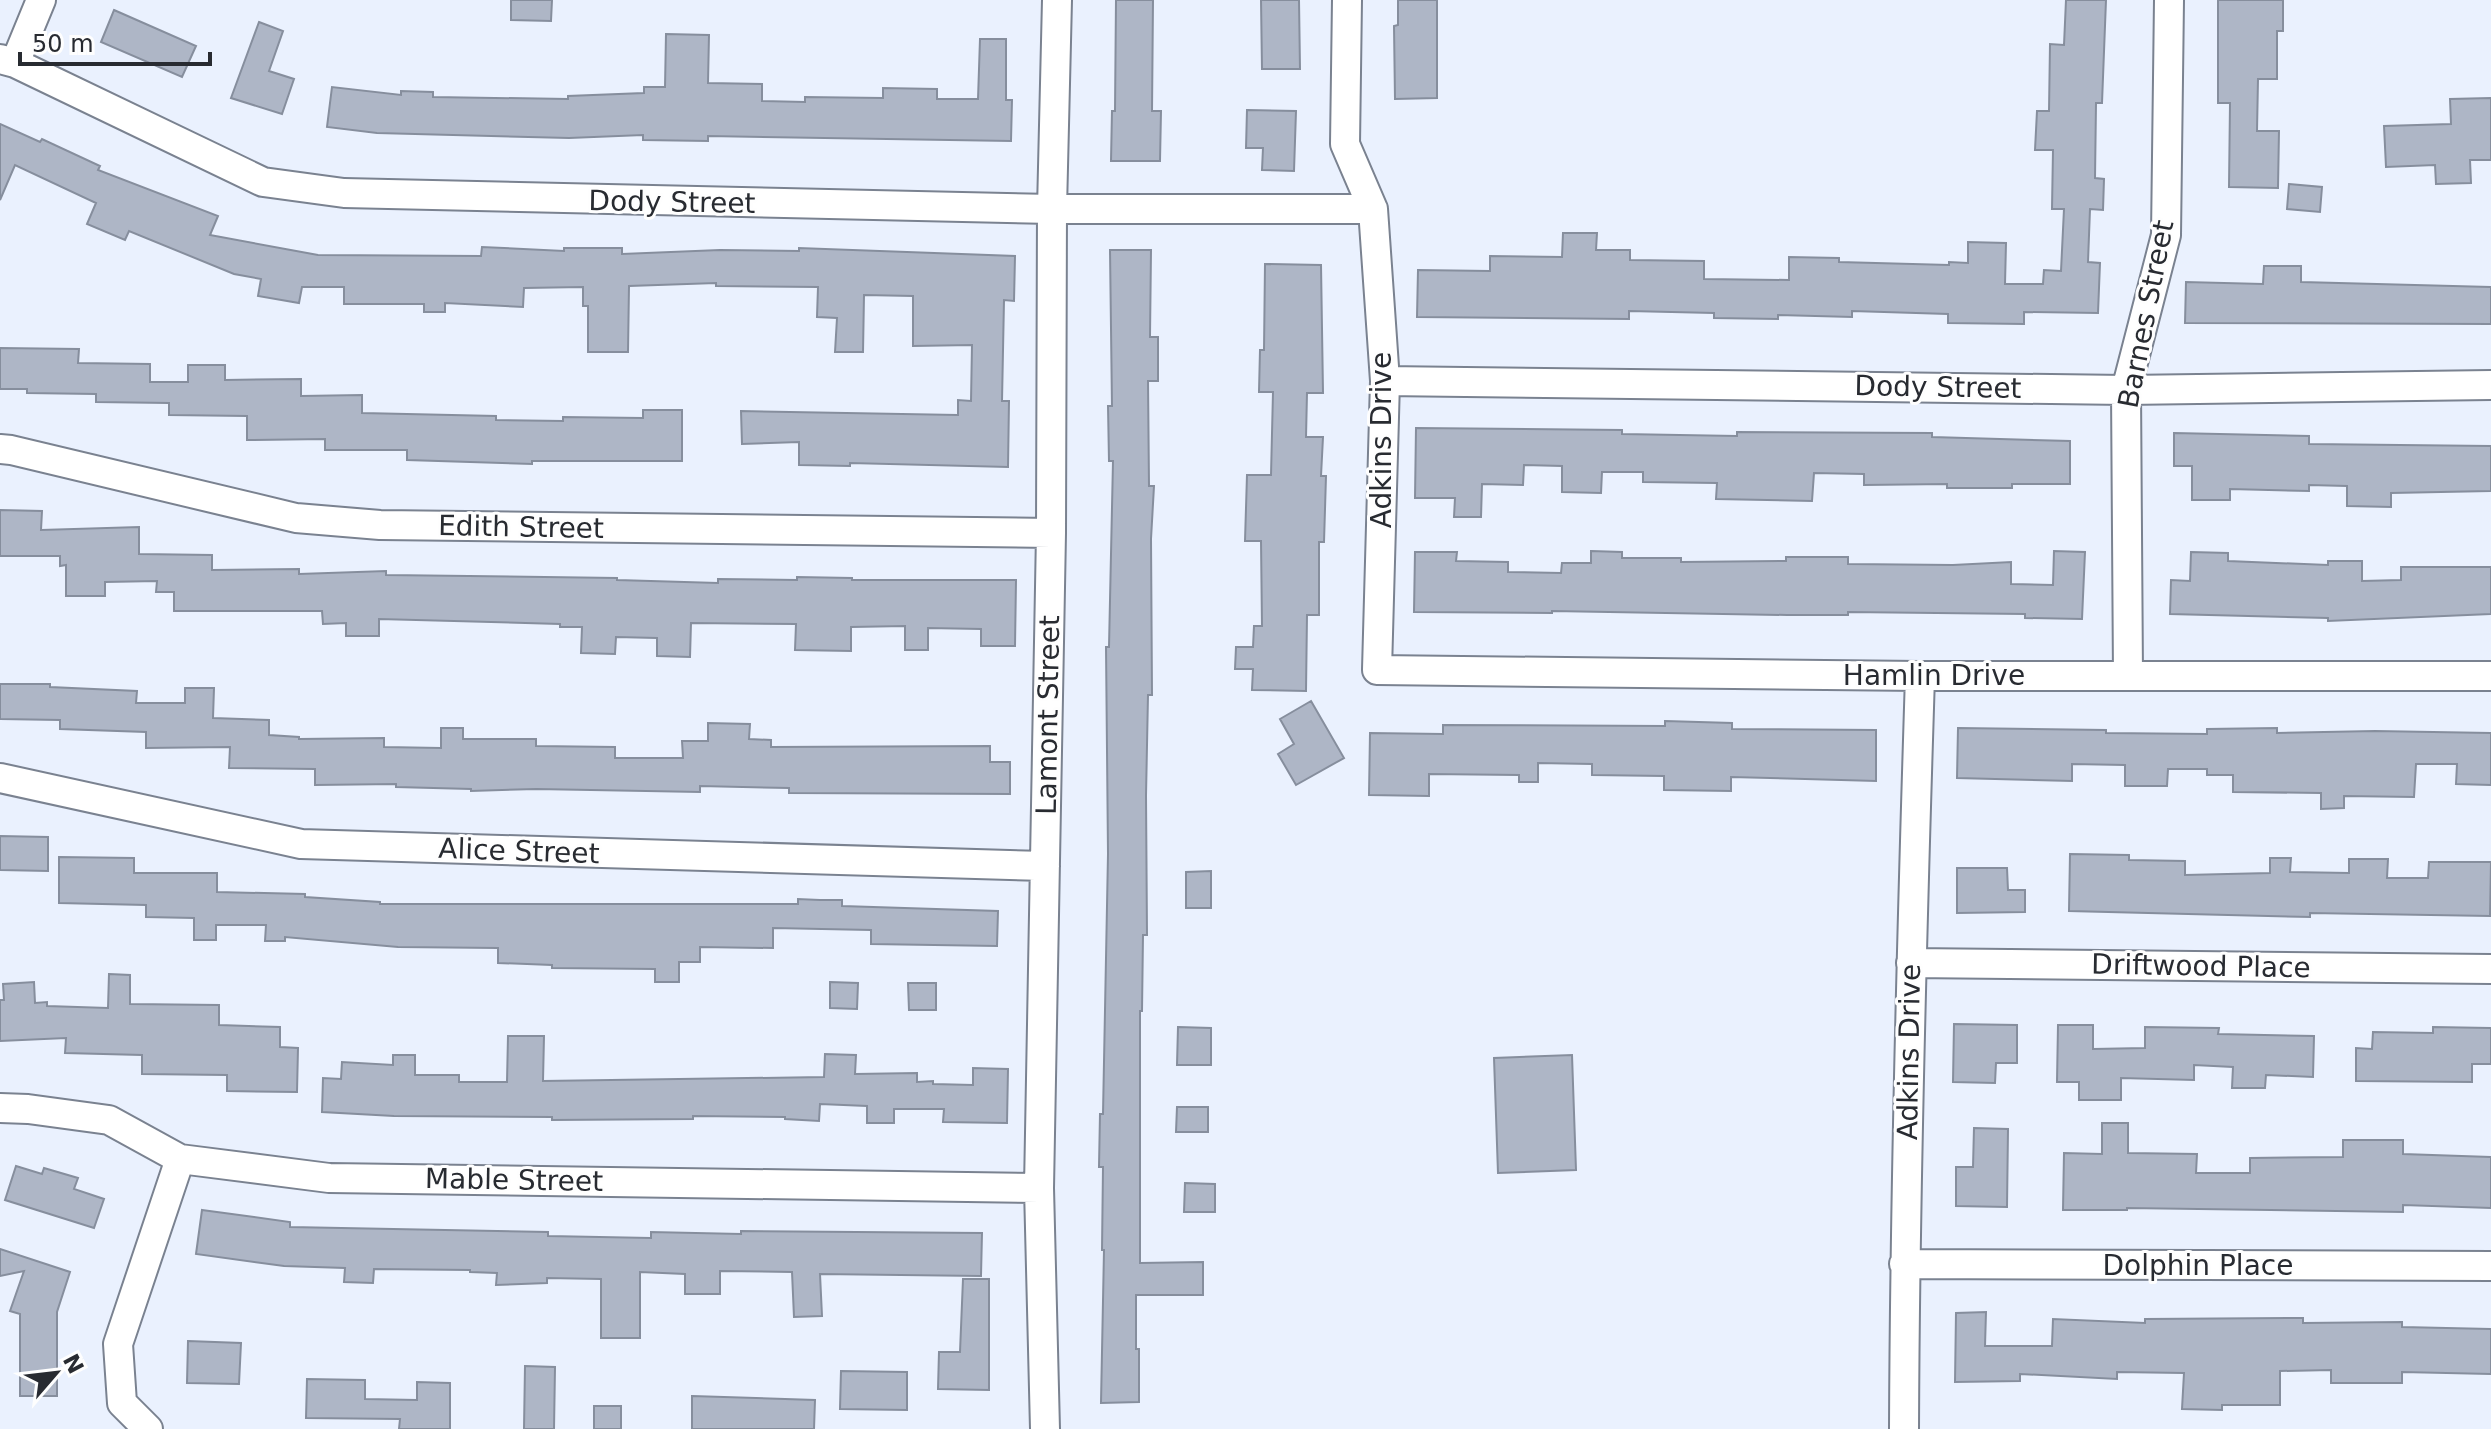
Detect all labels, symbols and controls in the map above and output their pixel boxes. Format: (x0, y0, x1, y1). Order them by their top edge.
scale bar (20, 16, 210, 66)
text: 50 m (32, 30, 94, 58)
street label: Dody Street (588, 184, 756, 220)
street label: Barnes Street (2112, 217, 2180, 411)
street label: Adkins Drive (1365, 352, 1398, 528)
street label: Dody Street (1854, 369, 2022, 405)
street label: Edith Street (438, 509, 604, 545)
street label: Lamont Street (1030, 615, 1066, 815)
street label: Hamlin Drive (1843, 659, 2025, 692)
street label: Alice Street (438, 832, 600, 870)
street label: Driftwood Place (2091, 948, 2311, 984)
street label: Adkins Drive (1891, 964, 1927, 1140)
street label: Mable Street (425, 1162, 603, 1198)
street label: Dolphin Place (2103, 1249, 2293, 1282)
north arrow (16, 1333, 96, 1413)
text: N (58, 1350, 89, 1378)

